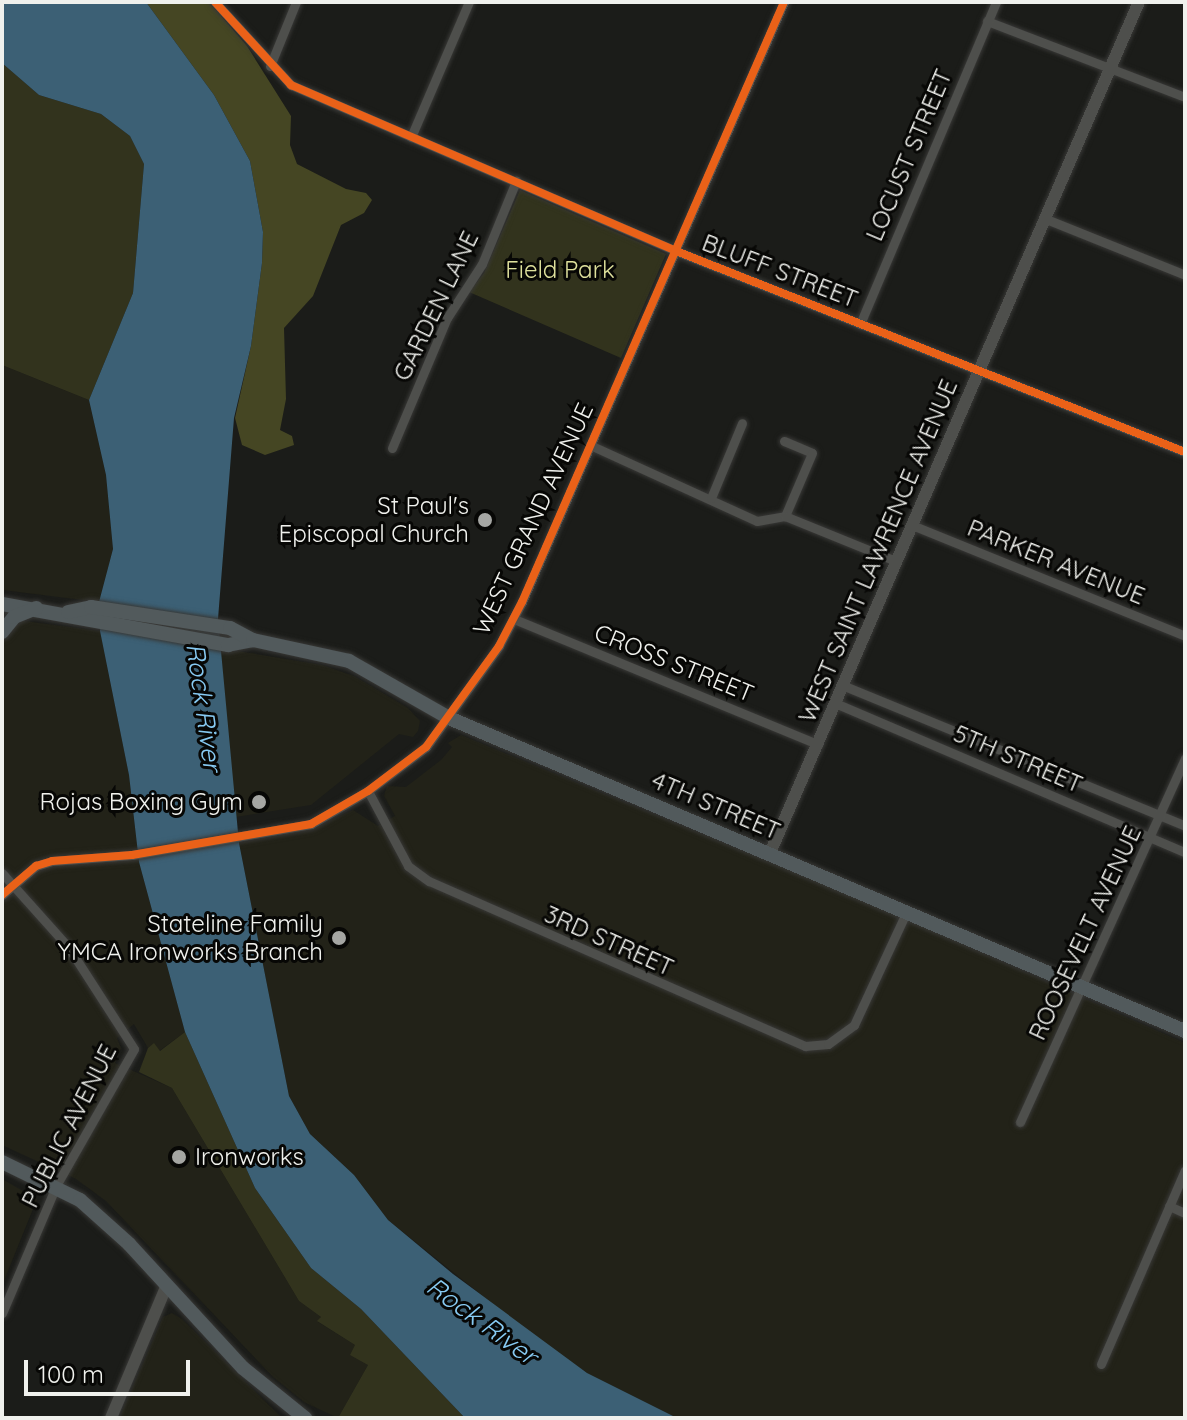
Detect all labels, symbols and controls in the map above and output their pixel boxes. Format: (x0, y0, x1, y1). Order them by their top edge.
street label: LOCUST STREET (860, 65, 958, 245)
street label: GARDEN LANE (387, 227, 485, 385)
street label: BLUFF STREET (698, 228, 862, 314)
park label: Field Park (505, 256, 615, 284)
street label: WEST SAINT LAWRENCE AVENUE (792, 375, 964, 727)
street label: WEST GRAND AVENUE (467, 399, 599, 639)
place label: St Paul's Episcopal Church (279, 492, 469, 548)
marker: St Paul's Episcopal Church (476, 511, 494, 529)
street label: PARKER AVENUE (963, 513, 1149, 611)
street label: CROSS STREET (590, 618, 758, 708)
water label: Rock River (180, 641, 228, 773)
street label: 5TH STREET (949, 719, 1087, 799)
street label: 4TH STREET (647, 766, 785, 846)
place label: Rojas Boxing Gym (40, 788, 243, 816)
marker: Rojas Boxing Gym (250, 793, 268, 811)
street label: ROOSEVELT AVENUE (1023, 821, 1147, 1045)
street label: 3RD STREET (540, 900, 678, 982)
place label: Stateline Family YMCA Ironworks Branch (58, 910, 323, 966)
marker: Stateline Family YMCA Ironworks Branch (330, 929, 348, 947)
street label: PUBLIC AVENUE (16, 1040, 122, 1212)
place label: Ironworks (195, 1143, 304, 1171)
marker: Ironworks (170, 1148, 188, 1166)
water label: Rock River (421, 1271, 543, 1371)
scale bar (28, 1344, 194, 1394)
text: 100 m (38, 1359, 104, 1389)

